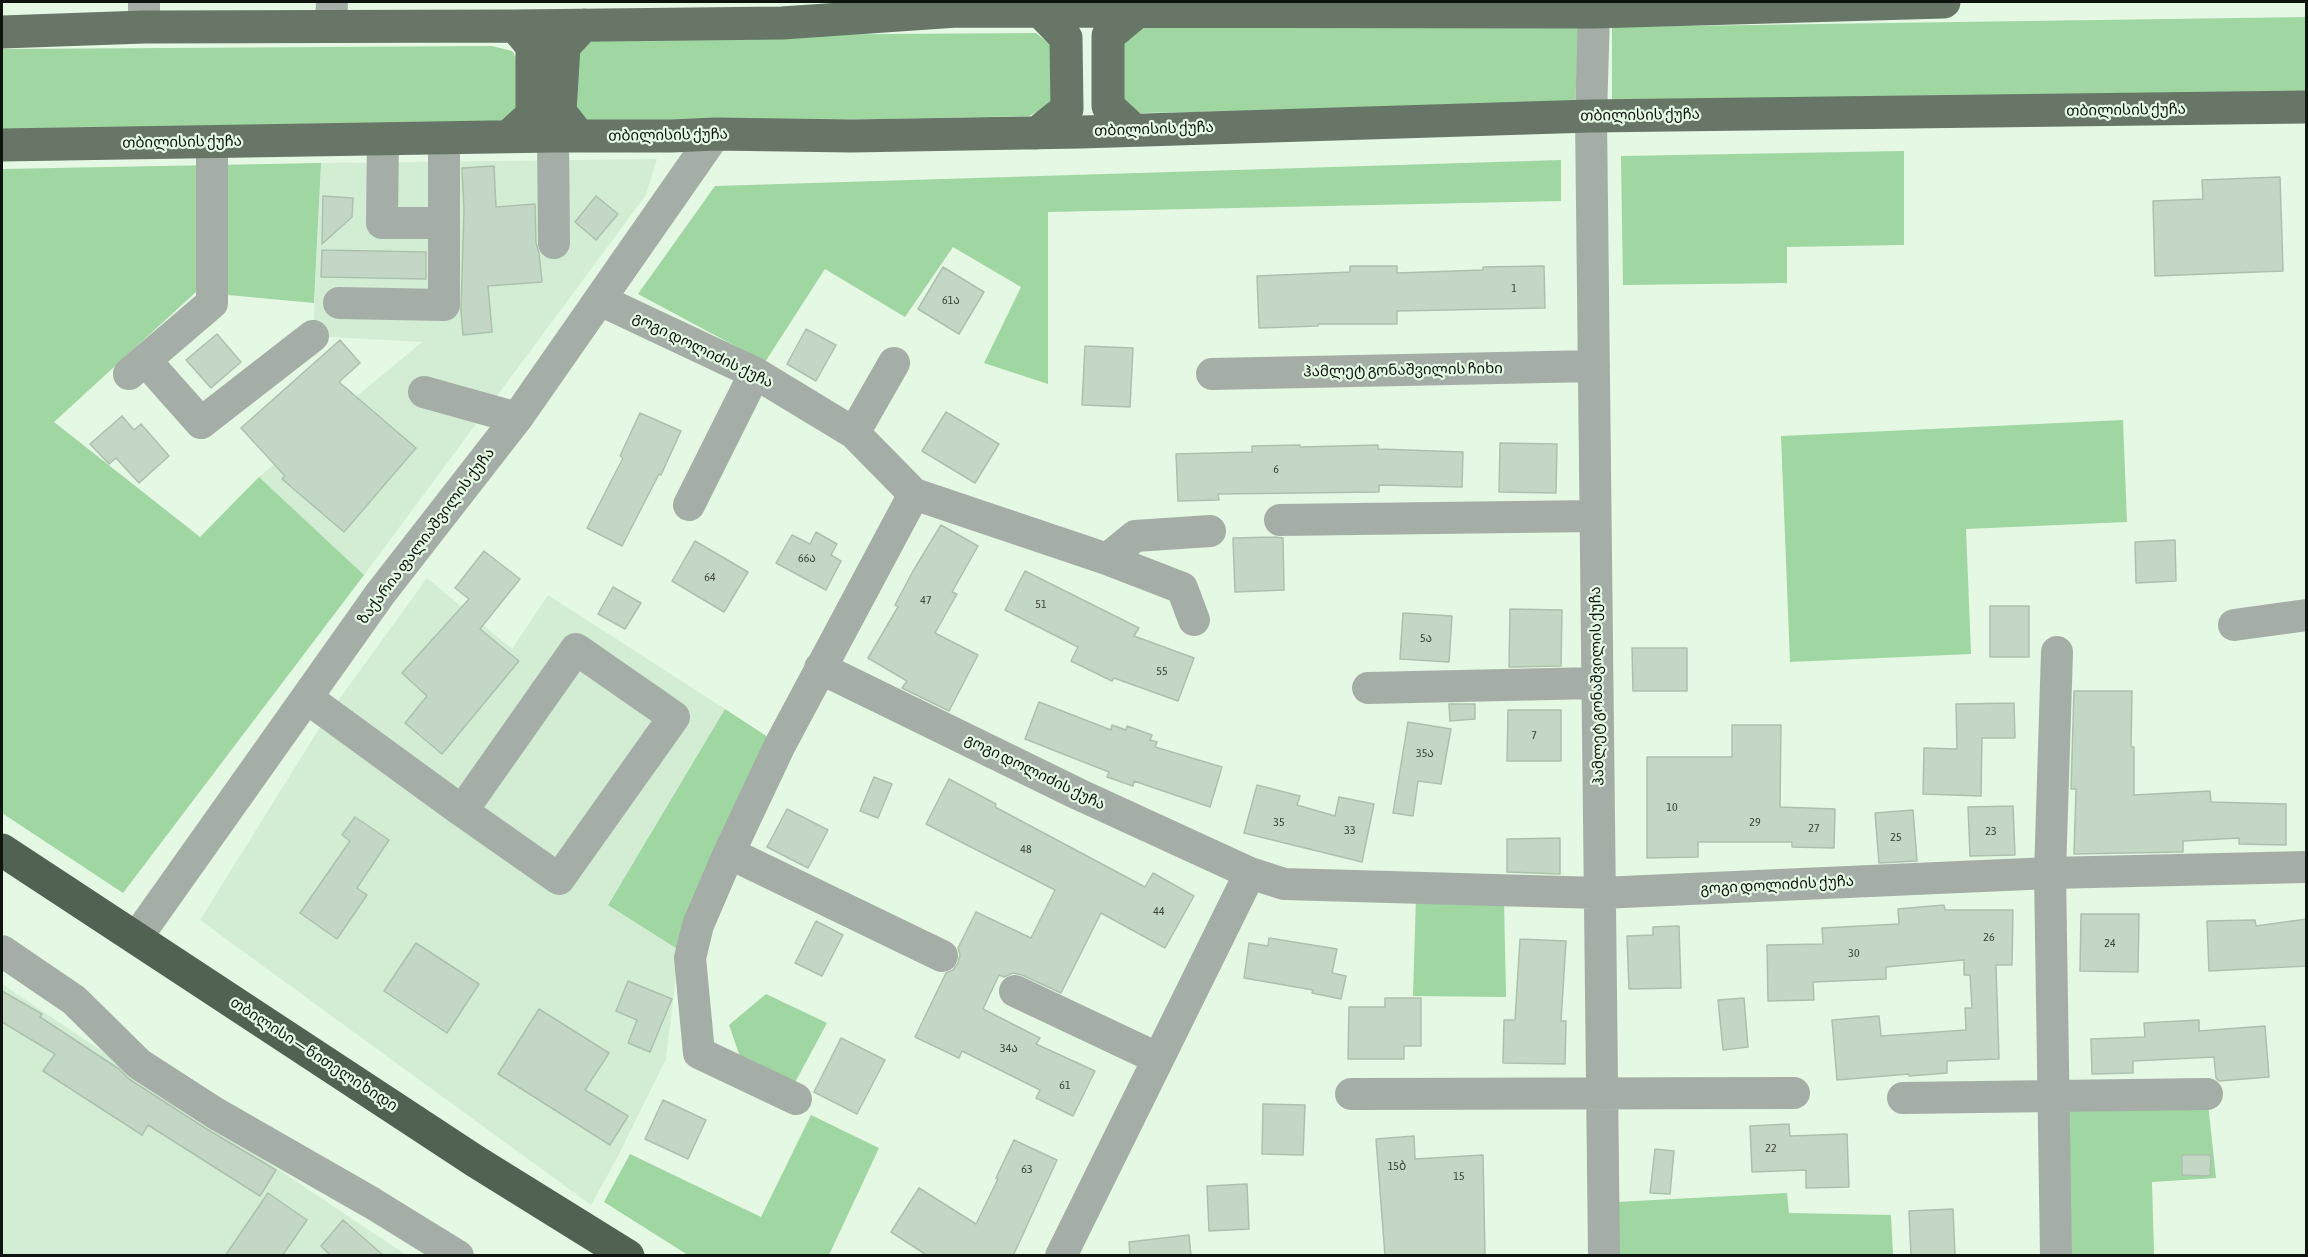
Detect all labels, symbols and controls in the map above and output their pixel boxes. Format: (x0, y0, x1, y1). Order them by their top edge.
street label: თბილისის ქუჩა (2066, 100, 2186, 120)
street label: თბილისის ქუჩა (1580, 105, 1700, 125)
street label: თბილისის ქუჩა (1094, 118, 1214, 140)
street label: თბილისის ქუჩა (608, 125, 728, 145)
street label: თბილისის ქუჩა (122, 132, 242, 152)
house number: 1 (1511, 281, 1517, 295)
house number: 61ა (942, 293, 960, 307)
street label: გოგი დოლიძის ქუჩა (630, 308, 776, 392)
street label: ჰამლეტ გონაშვილის ჩიხი (1303, 359, 1503, 381)
street label: ზაქარია ფალიაშვილის ქუჩა (354, 444, 498, 628)
house number: 6 (1273, 462, 1279, 476)
house number: 66ა (798, 551, 816, 565)
house number: 64 (704, 570, 716, 584)
street label: ჰამლეტ გონაშვილის ქუჩა (1586, 586, 1608, 786)
house number: 47 (920, 593, 932, 607)
house number: 51 (1035, 597, 1047, 611)
house number: 5ა (1420, 631, 1432, 645)
house number: 55 (1156, 664, 1168, 678)
house number: 7 (1531, 728, 1537, 742)
street label: გოგი დოლიძის ქუჩა (962, 730, 1108, 814)
house number: 35ა (1416, 746, 1434, 760)
house number: 10 (1666, 800, 1678, 814)
house number: 35 (1273, 815, 1285, 829)
house number: 29 (1749, 815, 1761, 829)
house number: 27 (1808, 821, 1820, 835)
house number: 33 (1344, 823, 1356, 837)
house number: 23 (1985, 824, 1997, 838)
house number: 25 (1890, 830, 1902, 844)
house number: 48 (1020, 842, 1032, 856)
street label: გოგი დოლიძის ქუჩა (1700, 872, 1854, 898)
house number: 44 (1153, 904, 1165, 918)
house number: 26 (1983, 930, 1995, 944)
house number: 24 (2104, 936, 2116, 950)
house number: 30 (1848, 946, 1860, 960)
street label: თბილისი — წითელი ხიდი (227, 993, 401, 1115)
house number: 34ა (1000, 1041, 1018, 1055)
house number: 61 (1059, 1078, 1071, 1092)
house number: 22 (1765, 1141, 1777, 1155)
house number: 15ბ (1388, 1159, 1406, 1173)
house number: 63 (1021, 1162, 1033, 1176)
house number: 15 (1453, 1169, 1465, 1183)

